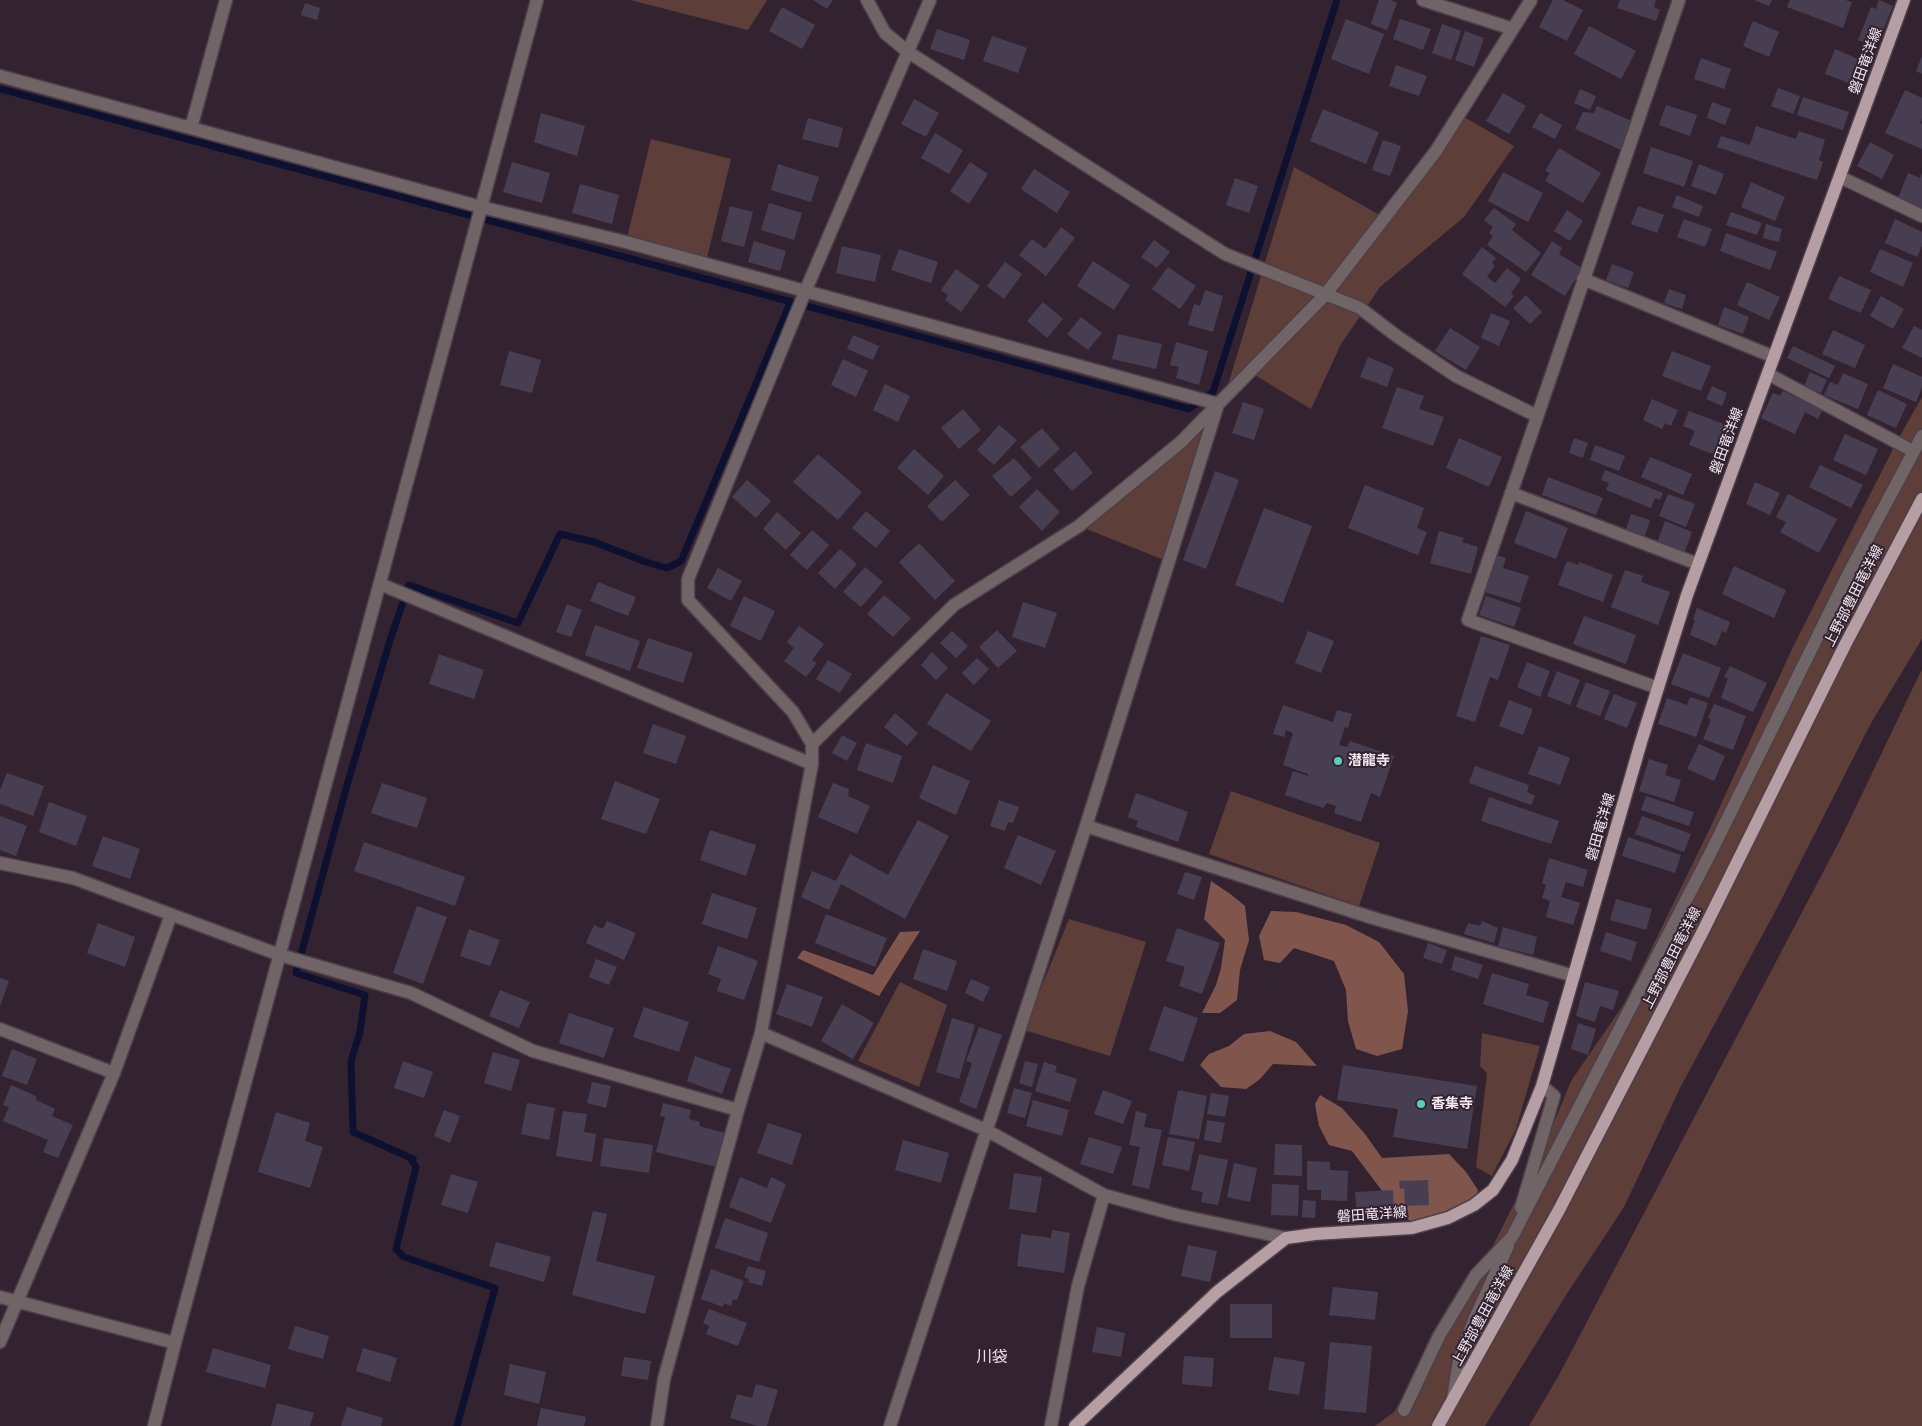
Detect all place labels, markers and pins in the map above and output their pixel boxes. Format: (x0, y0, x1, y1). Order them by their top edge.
place label: 潜龍寺 (1348, 753, 1390, 769)
marker: 潜龍寺 (1332, 755, 1344, 767)
place label: 香集寺 (1431, 1096, 1473, 1112)
marker: 香集寺 (1415, 1098, 1427, 1110)

